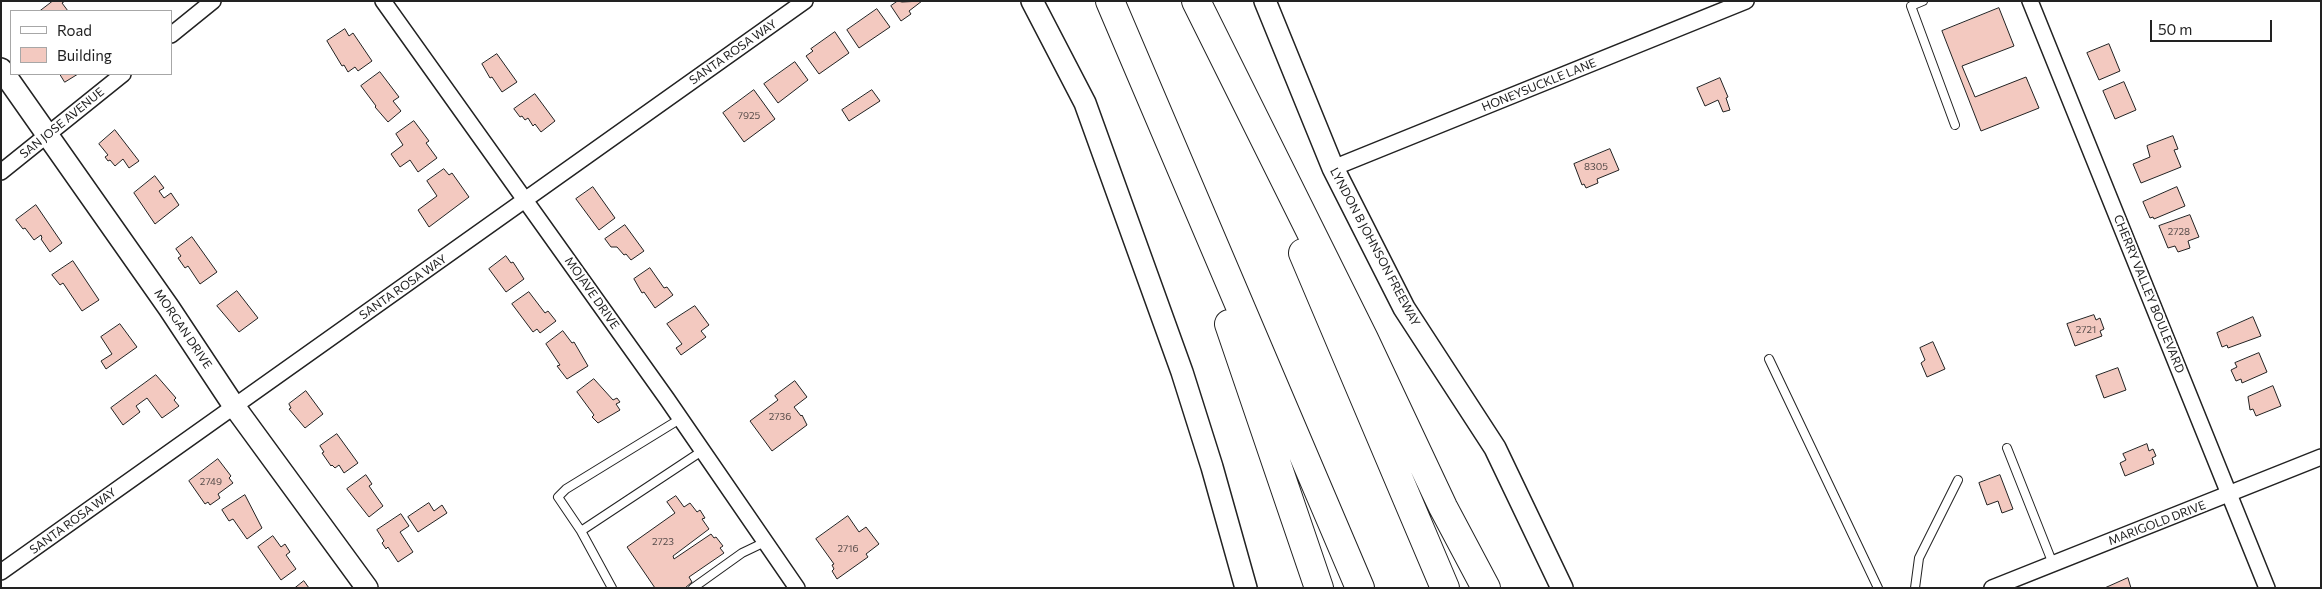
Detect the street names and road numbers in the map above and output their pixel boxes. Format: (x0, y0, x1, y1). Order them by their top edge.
street label: SANTA ROSA WAY (687, 16, 779, 88)
street label: HONEYSUCKLE LANE (1480, 55, 1598, 115)
street label: SAN JOSE AVENUE (17, 85, 107, 161)
street label: LYNDON B JOHNSON FREEWAY (1327, 165, 1423, 329)
street label: CHERRY VALLEY BOULEVARD (2111, 213, 2187, 375)
street label: SANTA ROSA WAY (357, 251, 449, 323)
street label: MOJAVE DRIVE (562, 254, 622, 332)
street label: MORGAN DRIVE (151, 286, 215, 372)
street label: SANTA ROSA WAY (27, 485, 119, 557)
street label: MARIGOLD DRIVE (2106, 498, 2208, 548)

